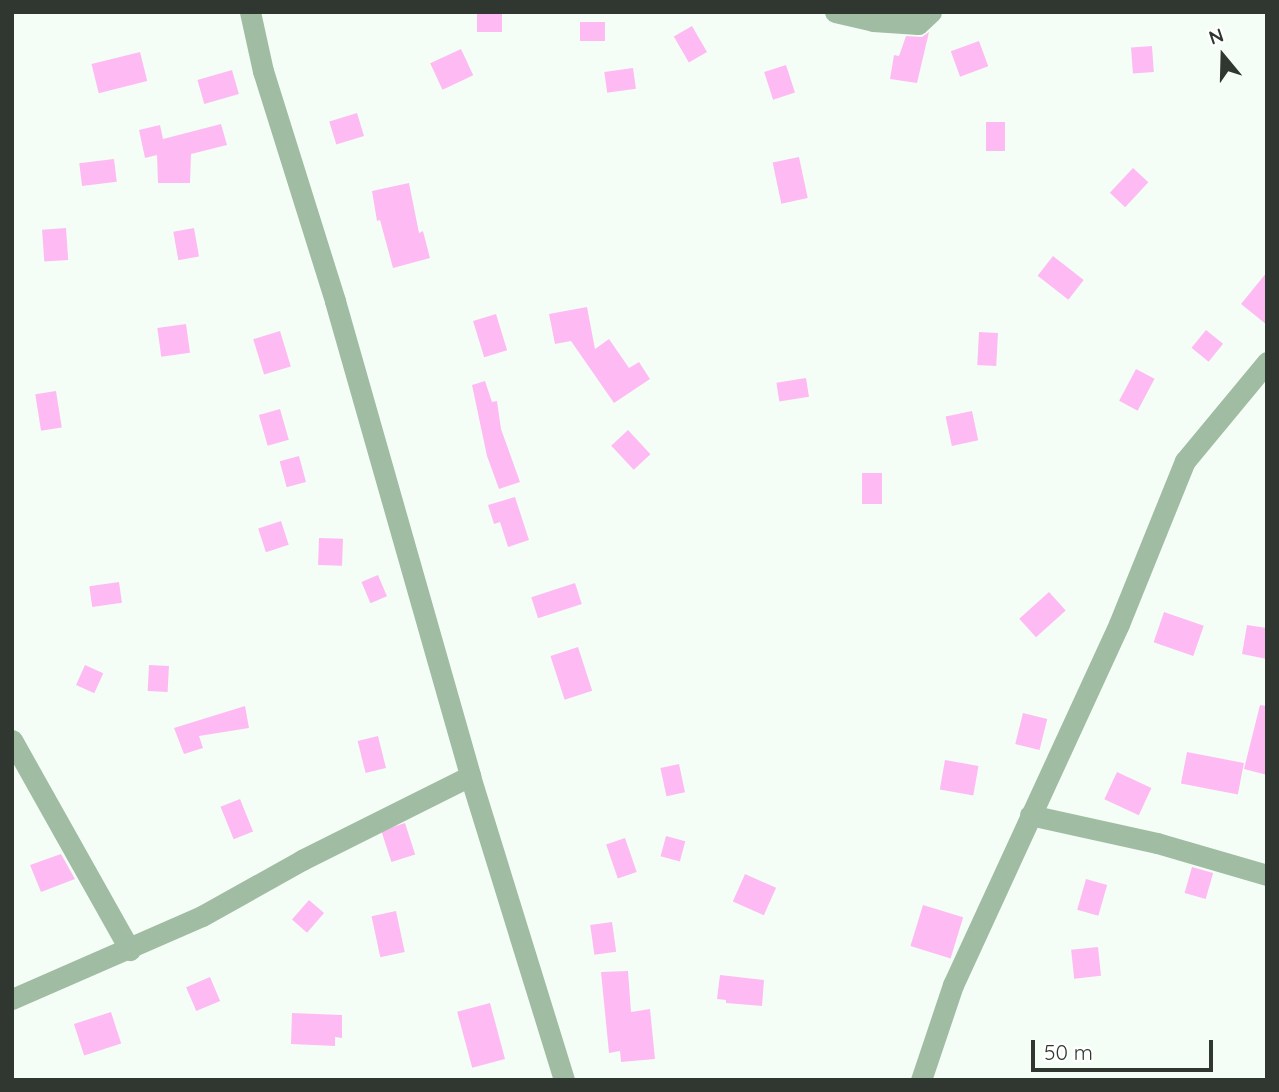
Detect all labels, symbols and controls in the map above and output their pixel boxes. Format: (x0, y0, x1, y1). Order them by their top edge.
north arrow (1188, 21, 1258, 91)
text: N (1206, 23, 1227, 50)
scale bar (1034, 1026, 1216, 1070)
text: 50 m (1044, 1039, 1093, 1065)

